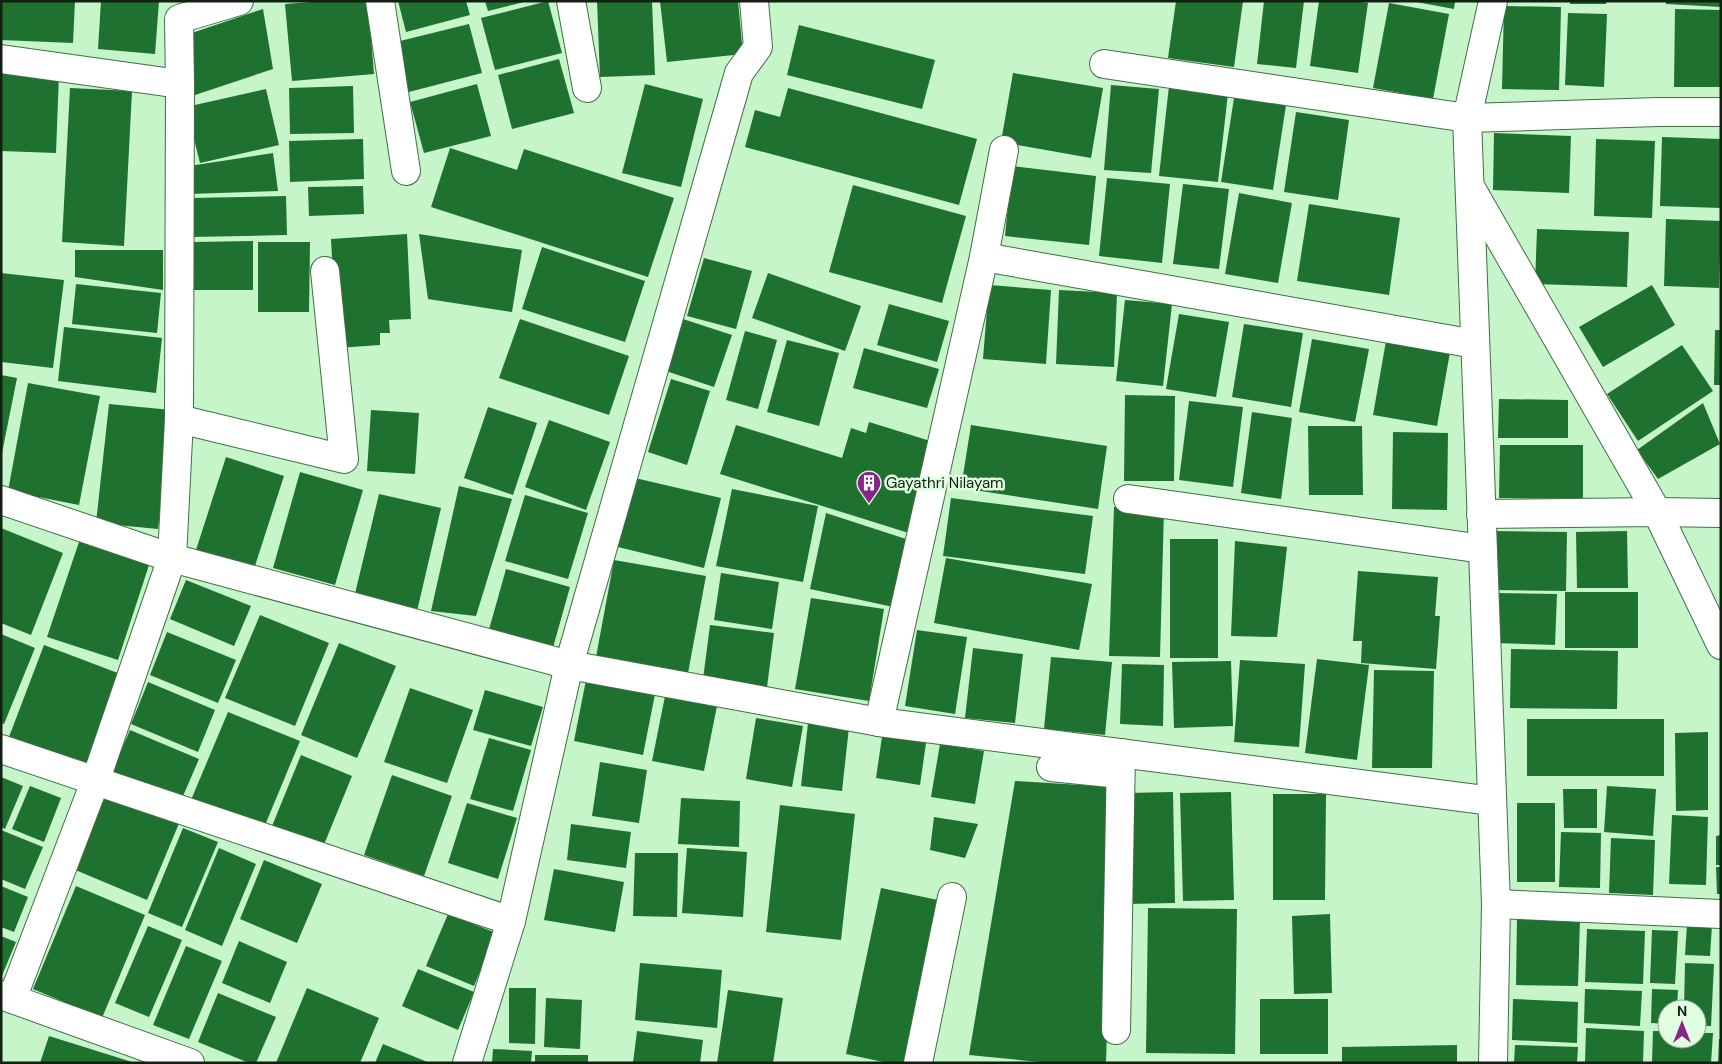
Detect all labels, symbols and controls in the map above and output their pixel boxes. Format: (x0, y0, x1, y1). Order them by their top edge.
building icon: Gayathri Nilayam (856, 470, 882, 504)
place label: Gayathri Nilayam (886, 473, 1003, 493)
north arrow (1657, 999, 1707, 1049)
text: N (1677, 1002, 1687, 1020)

